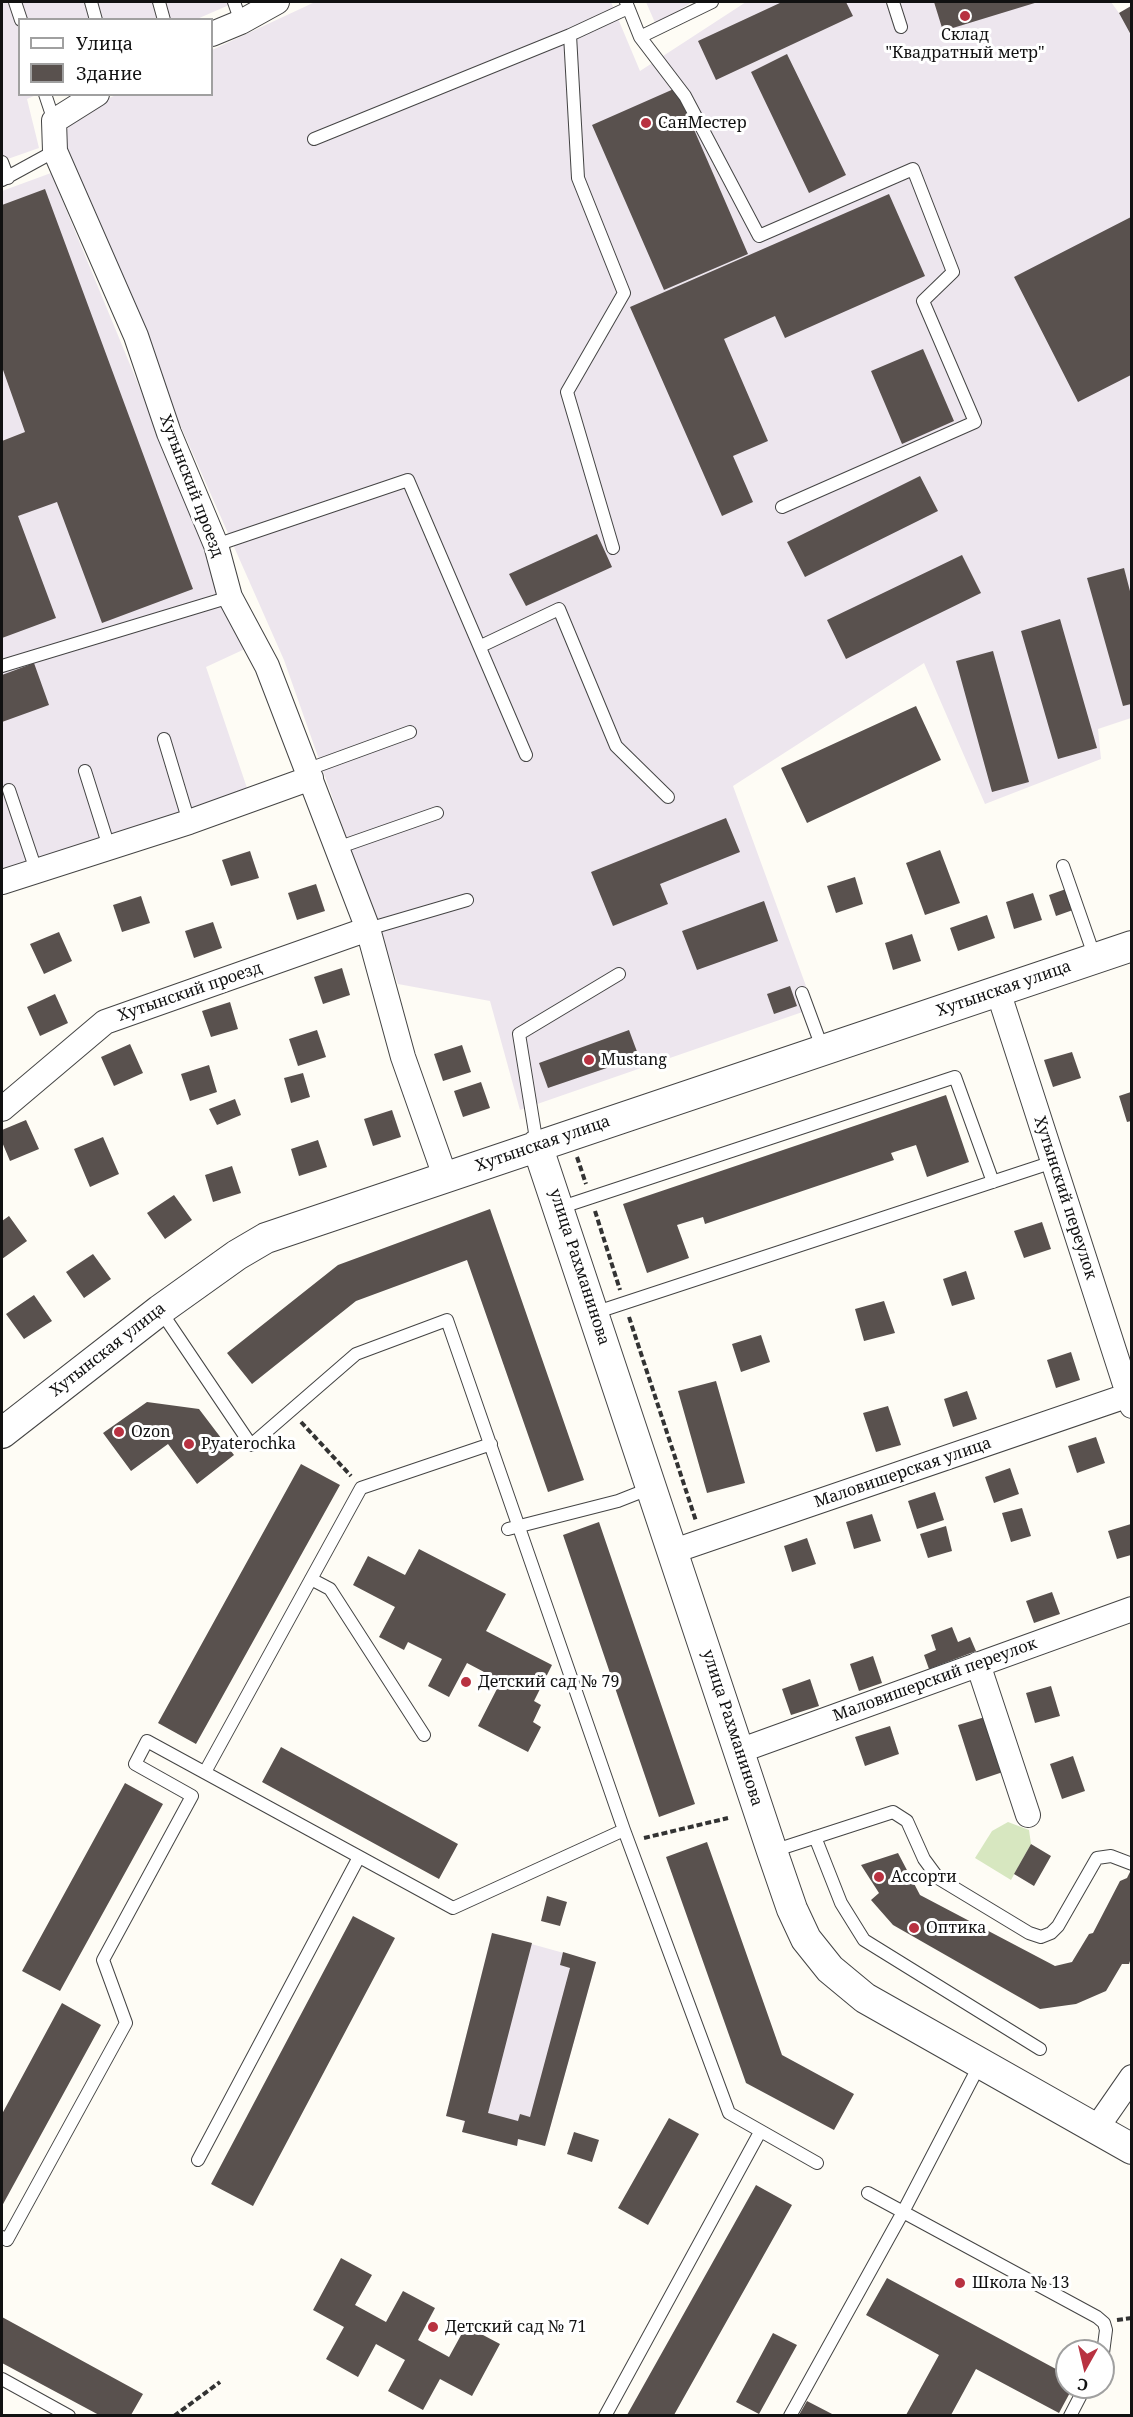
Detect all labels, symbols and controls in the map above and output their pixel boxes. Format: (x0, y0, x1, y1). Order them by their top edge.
marker: Склад "Квадратный метр" (958, 9, 972, 23)
legend (18, 18, 213, 96)
place label: Склад "Квадратный метр" (885, 25, 1045, 63)
text: Улица (76, 31, 133, 55)
text: Здание (76, 61, 142, 85)
place label: СанМестер (658, 113, 747, 133)
marker: СанМестер (639, 116, 653, 130)
street label: Хутынский проезд (155, 412, 227, 560)
street label: Хутынская улица (934, 957, 1074, 1021)
street label: Хутынский проезд (115, 958, 265, 1026)
place label: Mustang (601, 1050, 667, 1070)
marker: Mustang (582, 1053, 596, 1067)
street label: Хутынская улица (473, 1112, 613, 1176)
street label: Хутынский переулок (1029, 1114, 1101, 1282)
street label: улица Рахманинова (545, 1186, 613, 1348)
street label: Хутынская улица (46, 1299, 170, 1401)
place label: Ozon (131, 1422, 171, 1442)
marker: Ozon (112, 1425, 126, 1439)
place label: Pyaterochka (201, 1434, 296, 1454)
street label: Маловишерская улица (812, 1434, 994, 1512)
marker: Pyaterochka (182, 1437, 196, 1451)
street label: Маловишерский переулок (830, 1634, 1040, 1726)
street label: улица Рахманинова (698, 1647, 766, 1809)
place label: Детский сад № 79 (478, 1672, 620, 1692)
marker: Детский сад № 79 (459, 1675, 473, 1689)
place label: Ассорти (891, 1867, 957, 1887)
marker: Ассорти (872, 1870, 886, 1884)
place label: Оптика (926, 1918, 986, 1938)
marker: Оптика (907, 1921, 921, 1935)
place label: Школа № 13 (972, 2273, 1069, 2293)
marker: Школа № 13 (953, 2276, 967, 2290)
place label: Детский сад № 71 (445, 2317, 587, 2337)
marker: Детский сад № 71 (426, 2320, 440, 2334)
north arrow (1055, 2339, 1115, 2399)
text: С (1076, 2373, 1090, 2396)

